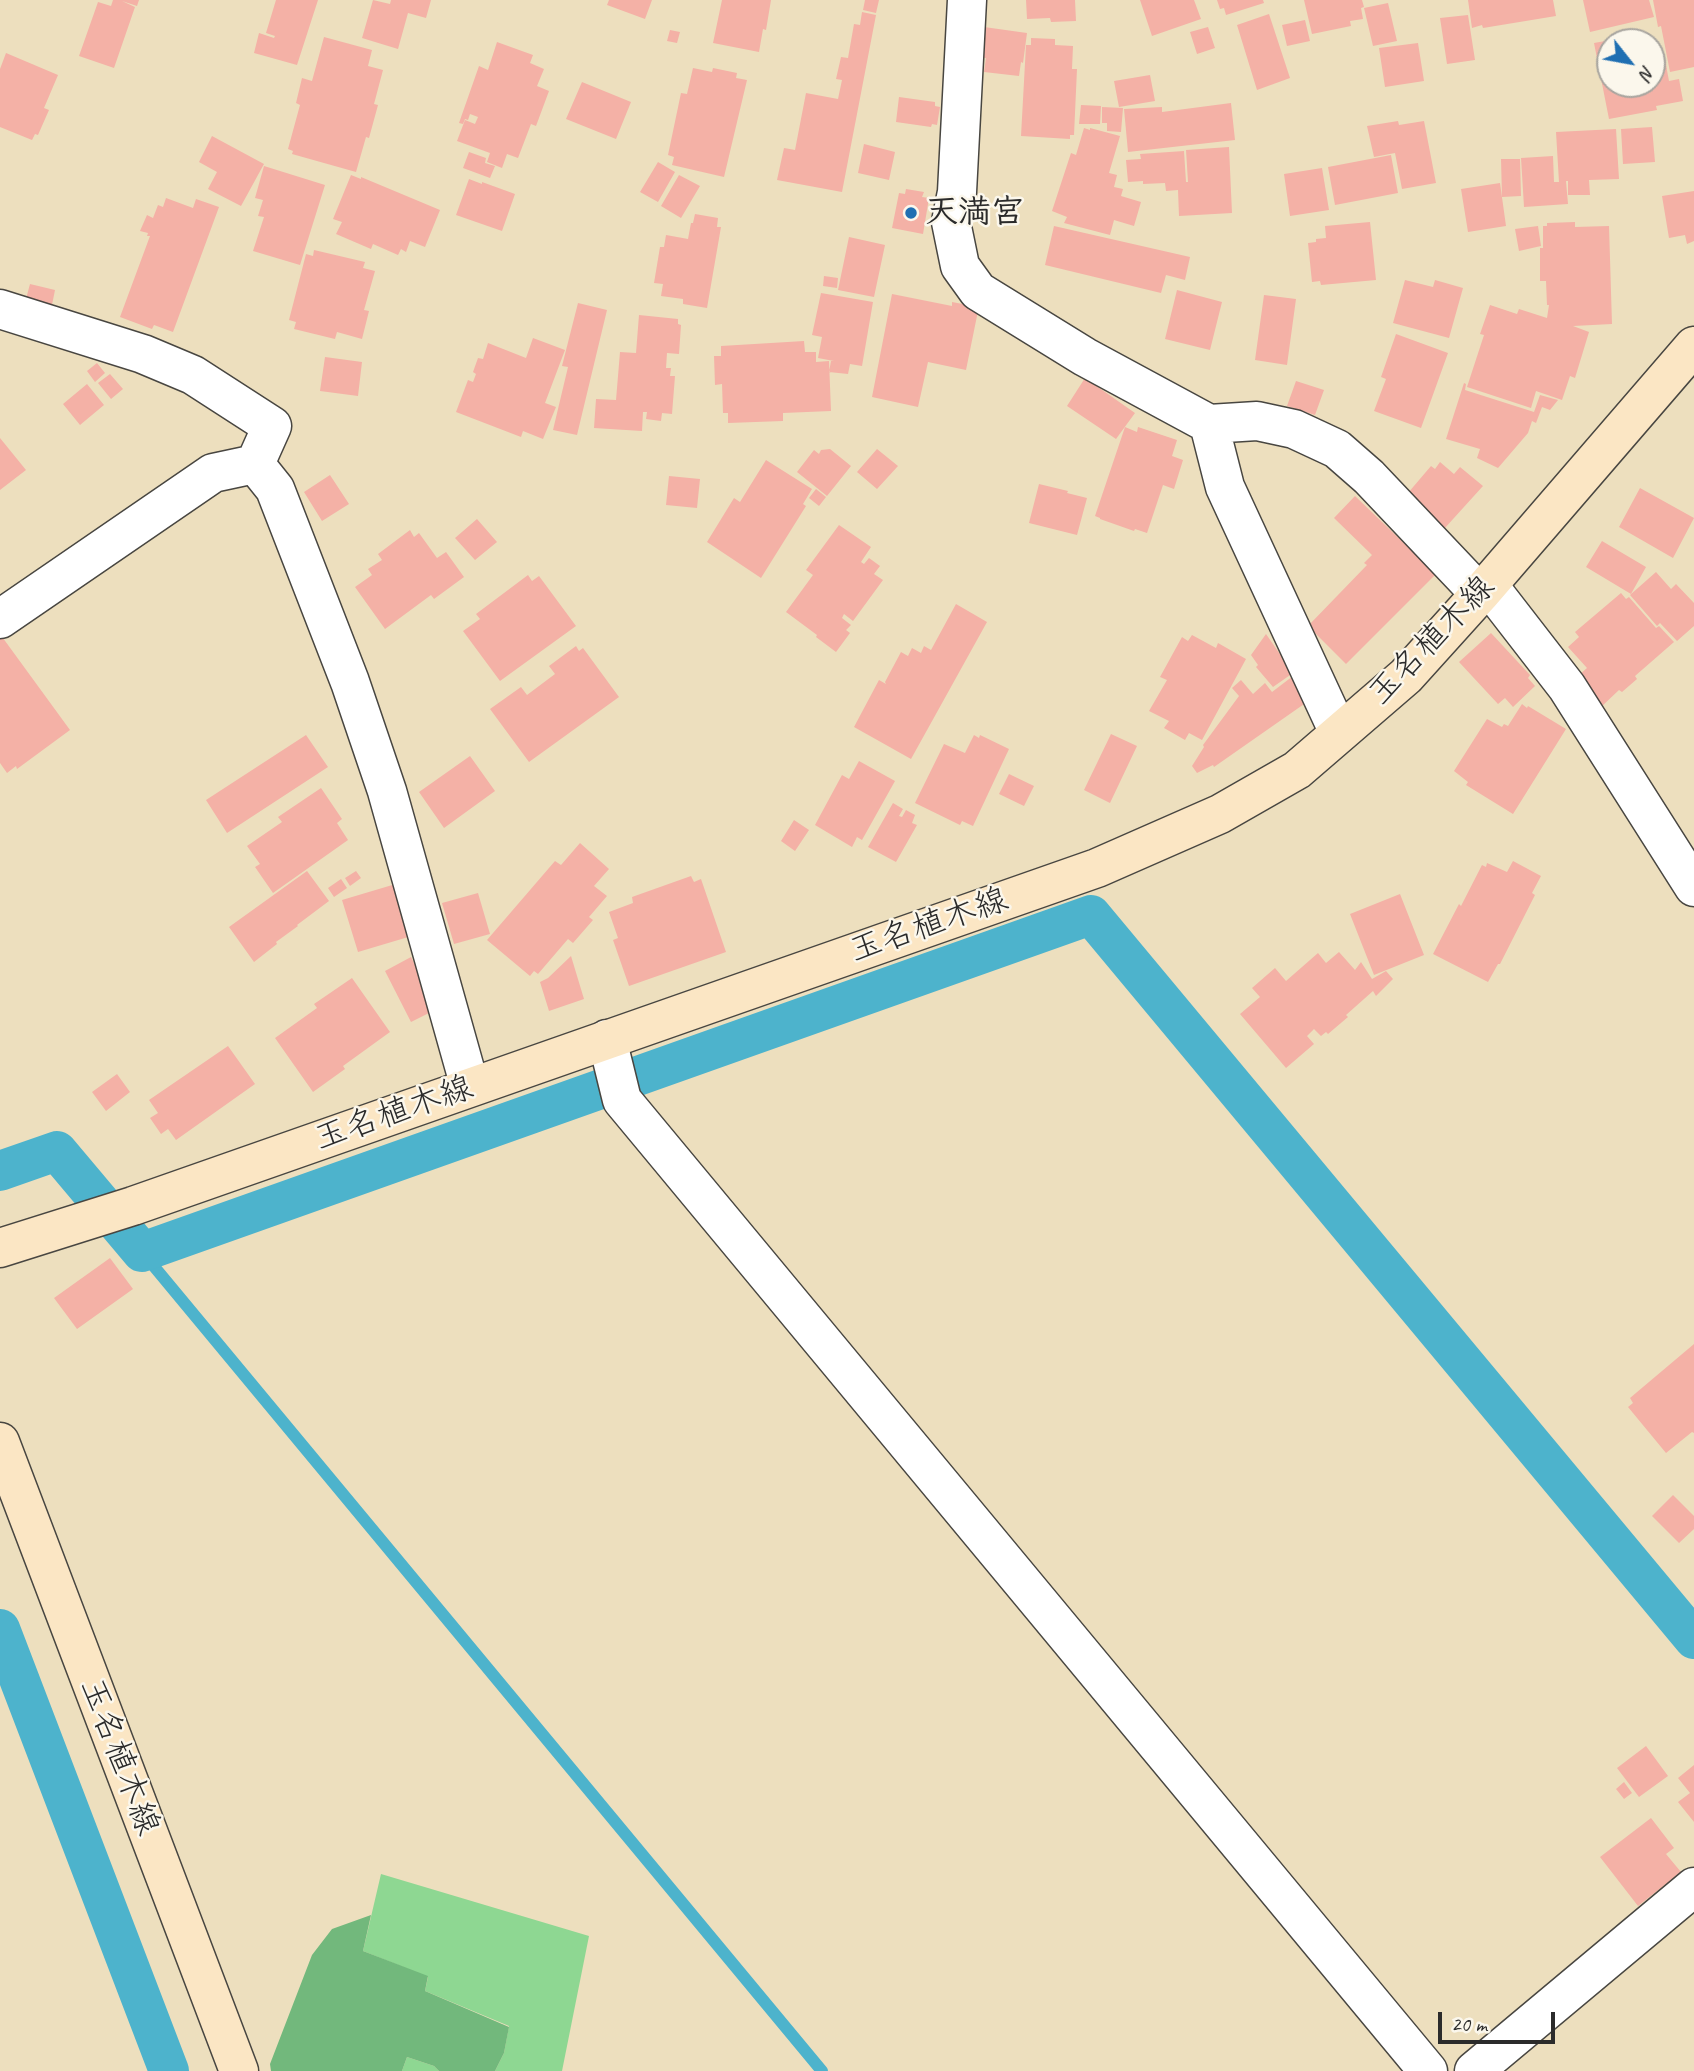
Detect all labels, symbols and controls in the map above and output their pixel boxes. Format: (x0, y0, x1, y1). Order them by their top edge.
north arrow (1596, 28, 1666, 98)
text: N (1634, 62, 1661, 84)
place label: 天満宮 (925, 193, 1024, 233)
marker: 天満宮 (903, 205, 919, 221)
street label: 玉名植木線 (1360, 568, 1504, 714)
street label: 玉名植木線 (845, 880, 1013, 972)
street label: 玉名植木線 (310, 1068, 478, 1160)
street label: 玉名植木線 (71, 1673, 167, 1841)
scale bar (1442, 1997, 1559, 2041)
text: 20 m (1451, 2011, 1487, 2037)

